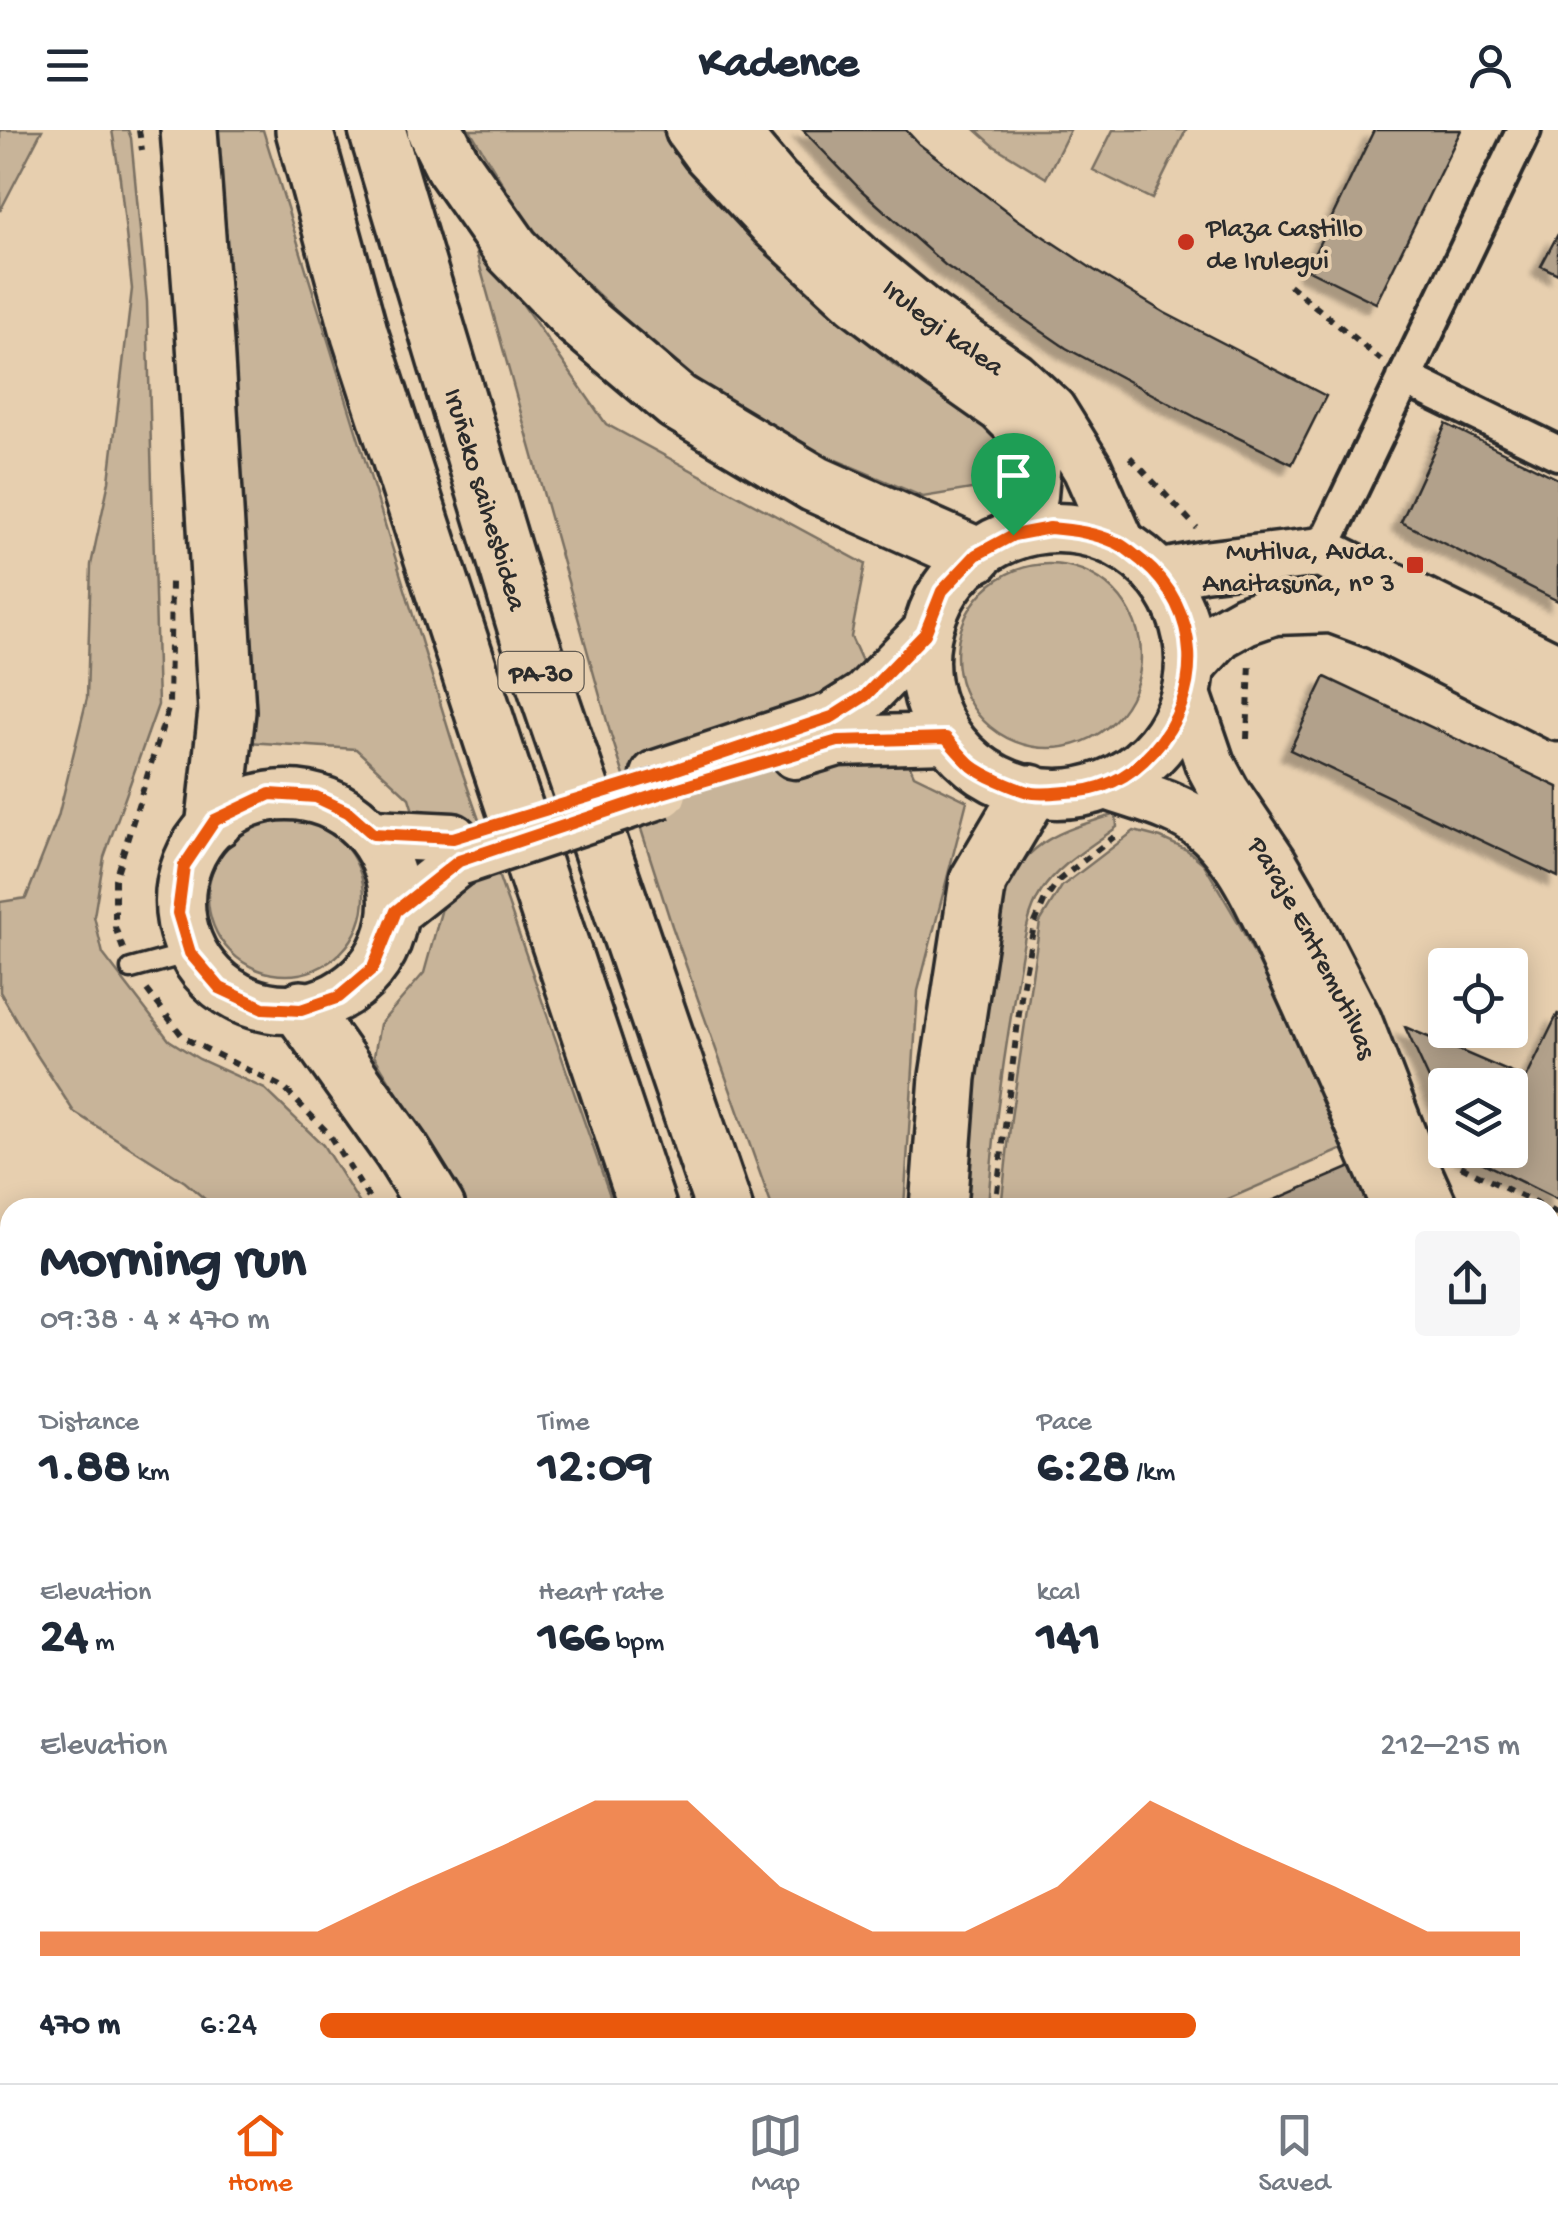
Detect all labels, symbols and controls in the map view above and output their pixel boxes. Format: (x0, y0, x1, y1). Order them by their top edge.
icon: menu (40, 38, 95, 93)
icon: person (1463, 38, 1518, 93)
text: Kadence (699, 39, 859, 92)
place label: Plaza Castillo de Irulegui (1205, 214, 1363, 279)
marker: Plaza Castillo de Irulegui (1175, 231, 1197, 253)
street label: Irulegi kalea (874, 273, 1011, 386)
street label: Iruñeko saihesbidea (434, 385, 532, 617)
pin (971, 433, 1056, 536)
icon: arrive (986, 448, 1041, 503)
place label: Mutilva, Avda. Anaitasuna, nº 3 (1202, 537, 1395, 602)
marker: Mutilva, Avda. Anaitasuna, nº 3 (1404, 554, 1426, 576)
road number: PA-30 (498, 652, 584, 692)
street label: Paraje Entremutilvas (1238, 831, 1382, 1065)
map controls (1428, 948, 1528, 1168)
button: locate (1428, 948, 1528, 1048)
button: layers (1428, 1068, 1528, 1168)
button: share (1415, 1231, 1520, 1336)
text: Morning run (40, 1232, 306, 1296)
text: 09:38 · 4 × 470 m (40, 1302, 270, 1340)
text: Distance (40, 1407, 139, 1440)
text: Time (538, 1407, 590, 1440)
text: Pace (1037, 1407, 1092, 1440)
text: 1.88 (40, 1440, 131, 1499)
text: 12:09 (538, 1440, 652, 1499)
text: 6:28 (1037, 1440, 1130, 1499)
text: km (131, 1457, 170, 1490)
text: /km (1130, 1457, 1175, 1490)
text: Elevation (40, 1577, 151, 1610)
text: Heart rate (538, 1577, 664, 1610)
text: kcal (1037, 1577, 1080, 1610)
text: 24 (40, 1610, 88, 1669)
text: 166 (538, 1610, 609, 1669)
text: 141 (1037, 1610, 1101, 1669)
text: m (88, 1627, 115, 1660)
text: bpm (609, 1627, 664, 1660)
text: Elevation (40, 1728, 167, 1766)
text: 212–215 m (1380, 1728, 1520, 1766)
text: 470 m (40, 2007, 120, 2045)
text: 6:24 (200, 2007, 257, 2045)
tab: Home (228, 2108, 293, 2201)
tab: Map (748, 2108, 803, 2201)
tab: Saved (1258, 2108, 1330, 2201)

